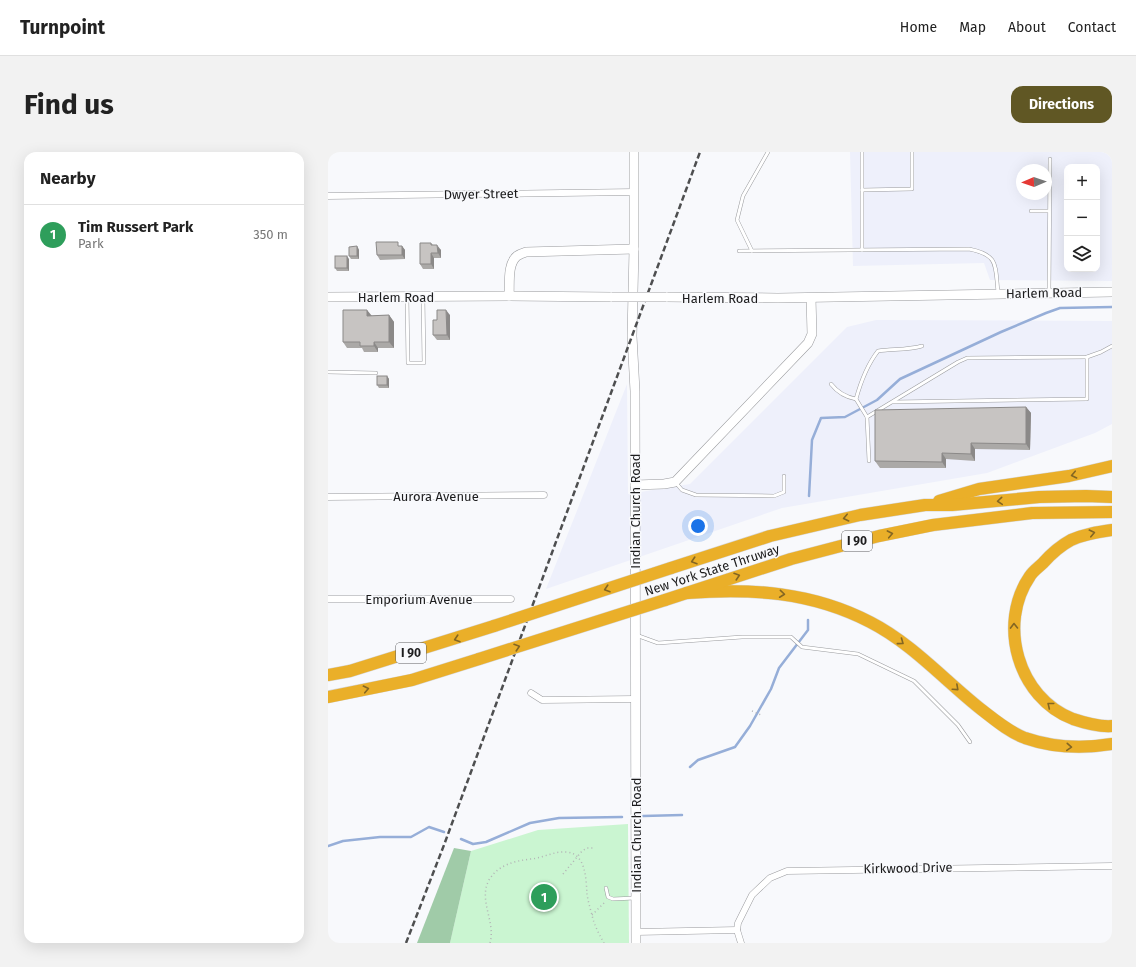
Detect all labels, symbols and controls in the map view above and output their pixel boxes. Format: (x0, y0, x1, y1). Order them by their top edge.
text: Turnpoint (20, 16, 105, 39)
text: Home (900, 19, 937, 36)
text: Map (959, 19, 986, 36)
text: About (1008, 19, 1046, 36)
text: Contact (1068, 19, 1116, 36)
button: Directions (1011, 86, 1112, 123)
text: Find us (24, 88, 114, 121)
north arrow (1016, 164, 1052, 200)
map controls (1064, 164, 1100, 272)
button: + (1064, 164, 1100, 200)
text: Nearby (40, 168, 95, 189)
street label: Dwyer Street (443, 186, 519, 202)
button: − (1064, 200, 1100, 236)
text: Tim Russert Park (78, 218, 193, 236)
text: 1 (50, 227, 56, 242)
text: 350 m (253, 227, 288, 242)
text: Park (78, 236, 104, 251)
button: layers (1064, 236, 1100, 272)
street label: Harlem Road (1006, 285, 1082, 301)
street label: Harlem Road (358, 290, 434, 305)
street label: Harlem Road (682, 291, 758, 306)
street label: Indian Church Road (628, 453, 643, 569)
one-way arrow (1071, 471, 1077, 479)
street label: Aurora Avenue (393, 489, 479, 504)
one-way arrow (997, 496, 1003, 505)
one-way arrow (842, 514, 849, 522)
your location (688, 516, 708, 536)
one-way arrow (886, 530, 893, 538)
one-way arrow (1088, 530, 1095, 538)
road number: I 90 (842, 531, 872, 551)
street label: New York State Thruway (643, 541, 782, 599)
one-way arrow (690, 556, 697, 565)
one-way arrow (734, 572, 741, 581)
one-way arrow (604, 584, 611, 593)
one-way arrow (779, 590, 785, 599)
street label: Emporium Avenue (365, 592, 473, 607)
one-way arrow (1010, 623, 1018, 629)
one-way arrow (453, 634, 460, 642)
one-way arrow (897, 637, 904, 644)
road number: I 90 (396, 643, 426, 663)
one-way arrow (513, 643, 520, 652)
one-way arrow (952, 684, 959, 691)
one-way arrow (363, 686, 369, 694)
one-way arrow (1047, 703, 1055, 710)
one-way arrow (1066, 742, 1072, 751)
street label: Indian Church Road (629, 777, 644, 893)
street label: Kirkwood Drive (863, 860, 953, 876)
pin: 1 (531, 882, 557, 912)

